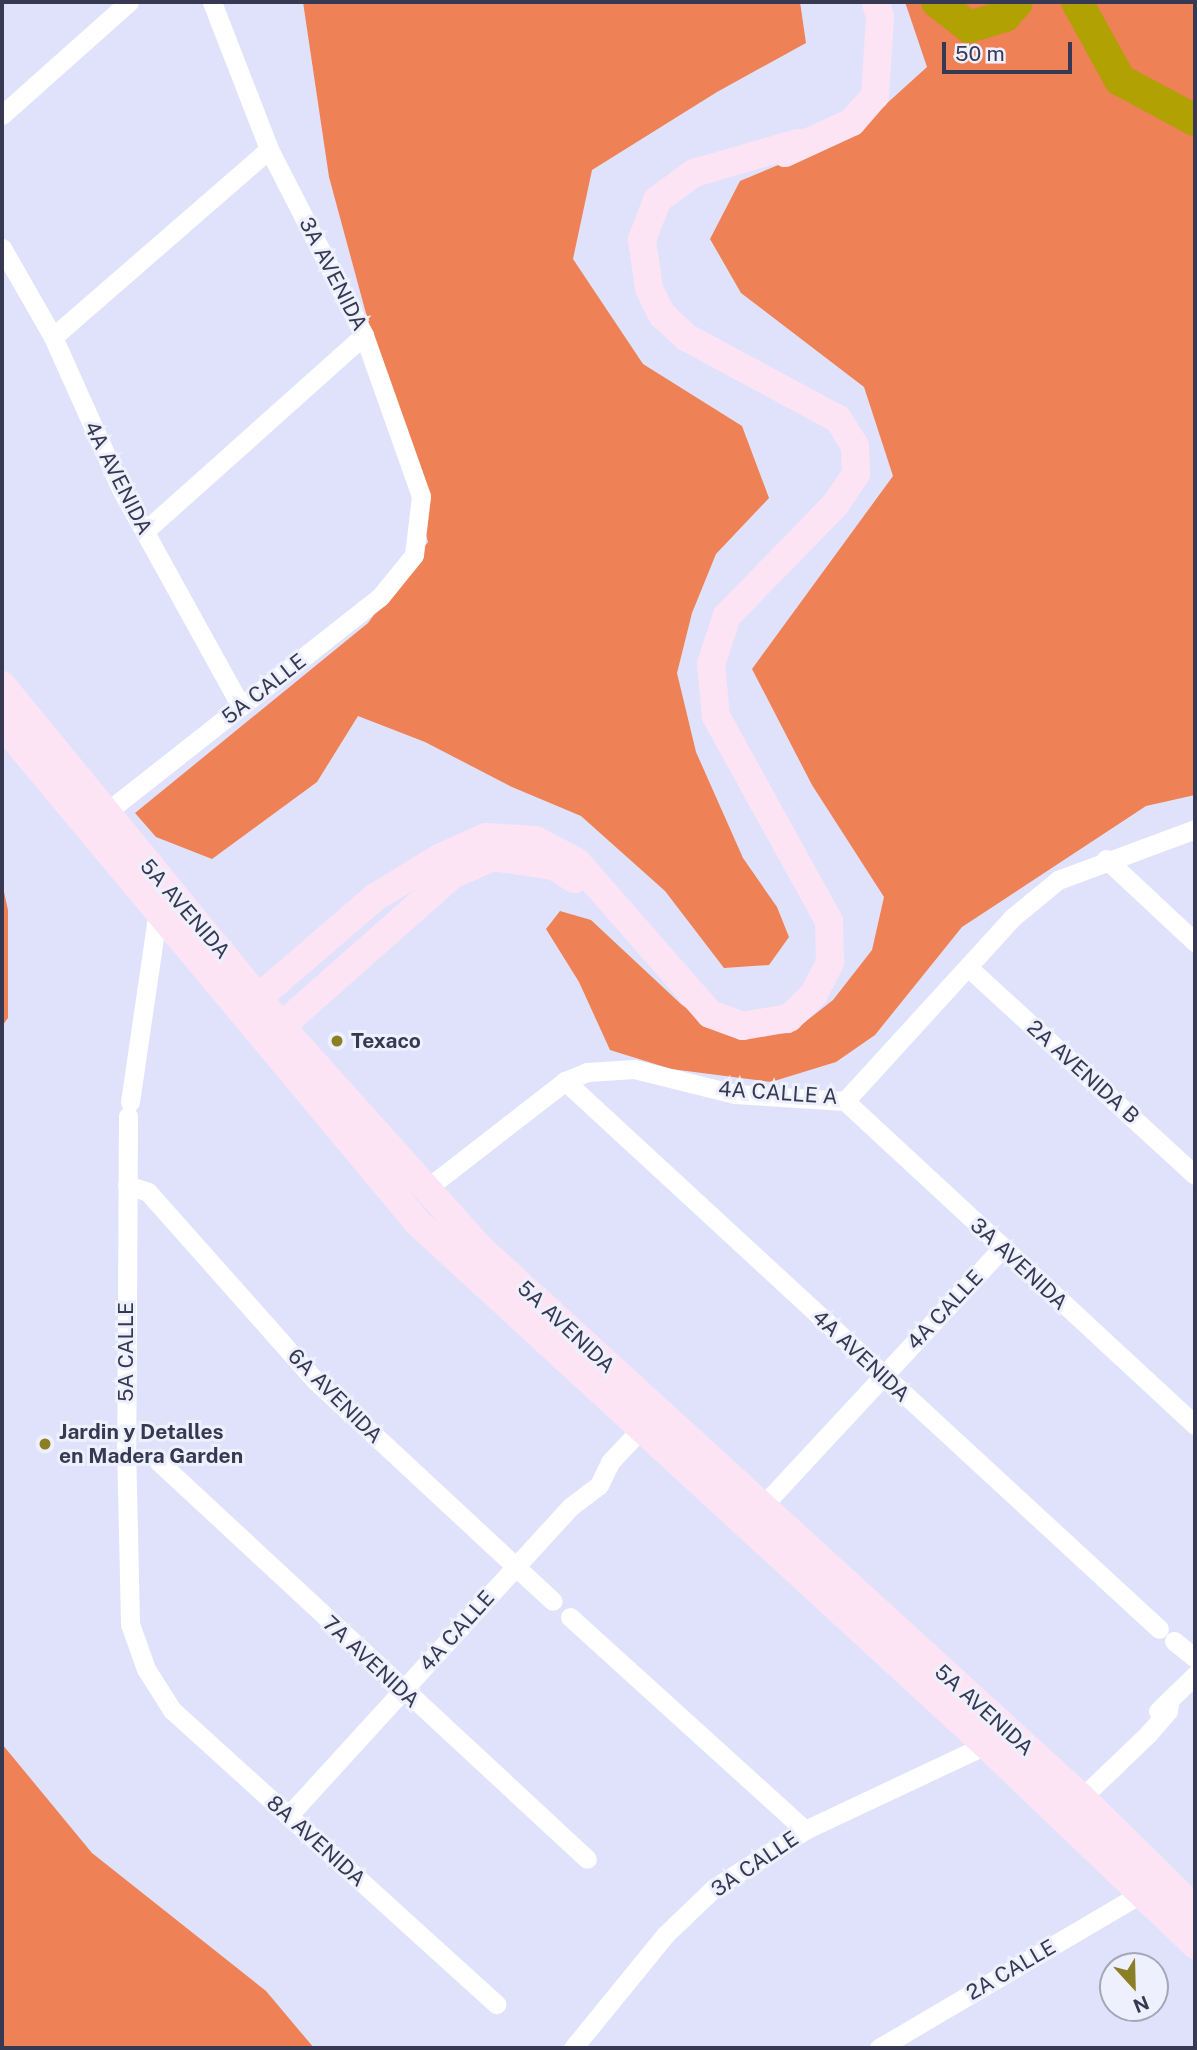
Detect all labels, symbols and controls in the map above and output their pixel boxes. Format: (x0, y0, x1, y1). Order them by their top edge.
scale bar (945, 28, 1074, 72)
text: 50 m (955, 41, 1005, 66)
street label: 3A AVENIDA (294, 213, 372, 335)
street label: 4A AVENIDA (79, 417, 157, 539)
street label: 5A CALLE (217, 648, 311, 730)
street label: 5A AVENIDA (135, 854, 235, 964)
street label: 2A AVENIDA B (1022, 1015, 1144, 1129)
place label: Texaco (351, 1028, 421, 1054)
marker: Texaco (329, 1033, 345, 1049)
street label: 4A CALLE A (717, 1076, 839, 1110)
street label: 3A AVENIDA (965, 1213, 1073, 1315)
street label: 4A CALLE (902, 1265, 988, 1355)
street label: 5A AVENIDA (512, 1276, 620, 1378)
street label: 5A CALLE (113, 1302, 139, 1402)
street label: 4A AVENIDA (807, 1305, 915, 1407)
street label: 6A AVENIDA (282, 1343, 388, 1449)
place label: Jardin y Detalles en Madera Garden (59, 1419, 243, 1469)
marker: Jardin y Detalles en Madera Garden (37, 1436, 53, 1452)
street label: 4A CALLE (414, 1586, 500, 1676)
street label: 7A AVENIDA (317, 1611, 425, 1713)
street label: 5A AVENIDA (930, 1659, 1038, 1761)
street label: 8A AVENIDA (261, 1790, 371, 1892)
street label: 3A CALLE (707, 1826, 803, 1902)
street label: 2A CALLE (962, 1934, 1060, 2006)
north arrow (1099, 1952, 1169, 2022)
text: N (1130, 1992, 1152, 2018)

